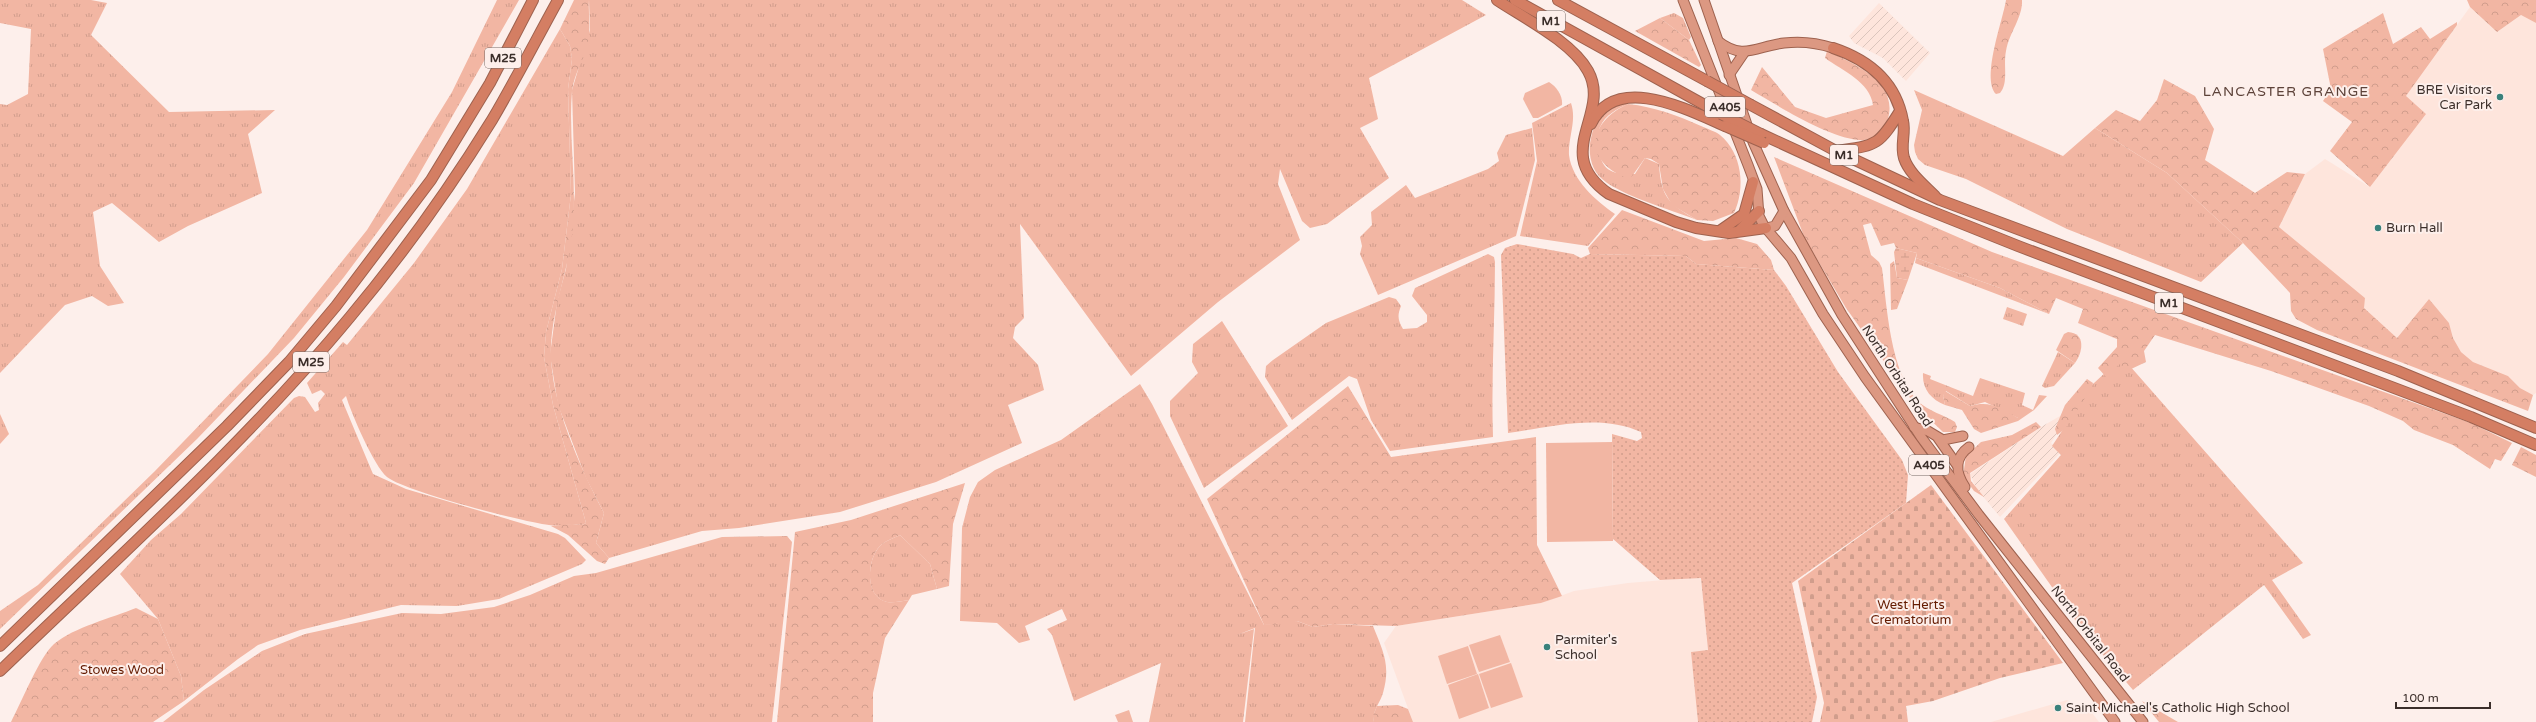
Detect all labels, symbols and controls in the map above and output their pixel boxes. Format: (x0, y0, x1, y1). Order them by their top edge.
road number: M1 (1537, 11, 1565, 31)
road number: M25 (485, 48, 521, 68)
place label: BRE Visitors Car Park (2416, 82, 2492, 113)
district label: LANCASTER GRANGE (2203, 83, 2369, 100)
marker: BRE Visitors Car Park (2495, 92, 2505, 102)
road number: A405 (1705, 97, 1745, 117)
road number: M1 (1830, 145, 1858, 165)
place label: Burn Hall (2386, 220, 2443, 236)
marker: Burn Hall (2373, 223, 2383, 233)
road number: M1 (2155, 293, 2183, 313)
street label: North Orbital Road (1858, 322, 1936, 430)
road number: M25 (293, 352, 329, 372)
road number: A405 (1909, 455, 1949, 475)
street label: North Orbital Road (2047, 583, 2133, 685)
park label: West Herts Crematorium (1870, 597, 1952, 628)
place label: Parmiter's School (1555, 632, 1617, 663)
marker: Parmiter's School (1542, 642, 1552, 652)
park label: Stowes Wood (80, 662, 164, 678)
scale bar (2396, 684, 2490, 710)
text: 100 m (2402, 691, 2439, 705)
place label: Saint Michael's Catholic High School (2066, 700, 2290, 716)
marker: Saint Michael's Catholic High School (2053, 703, 2063, 713)

